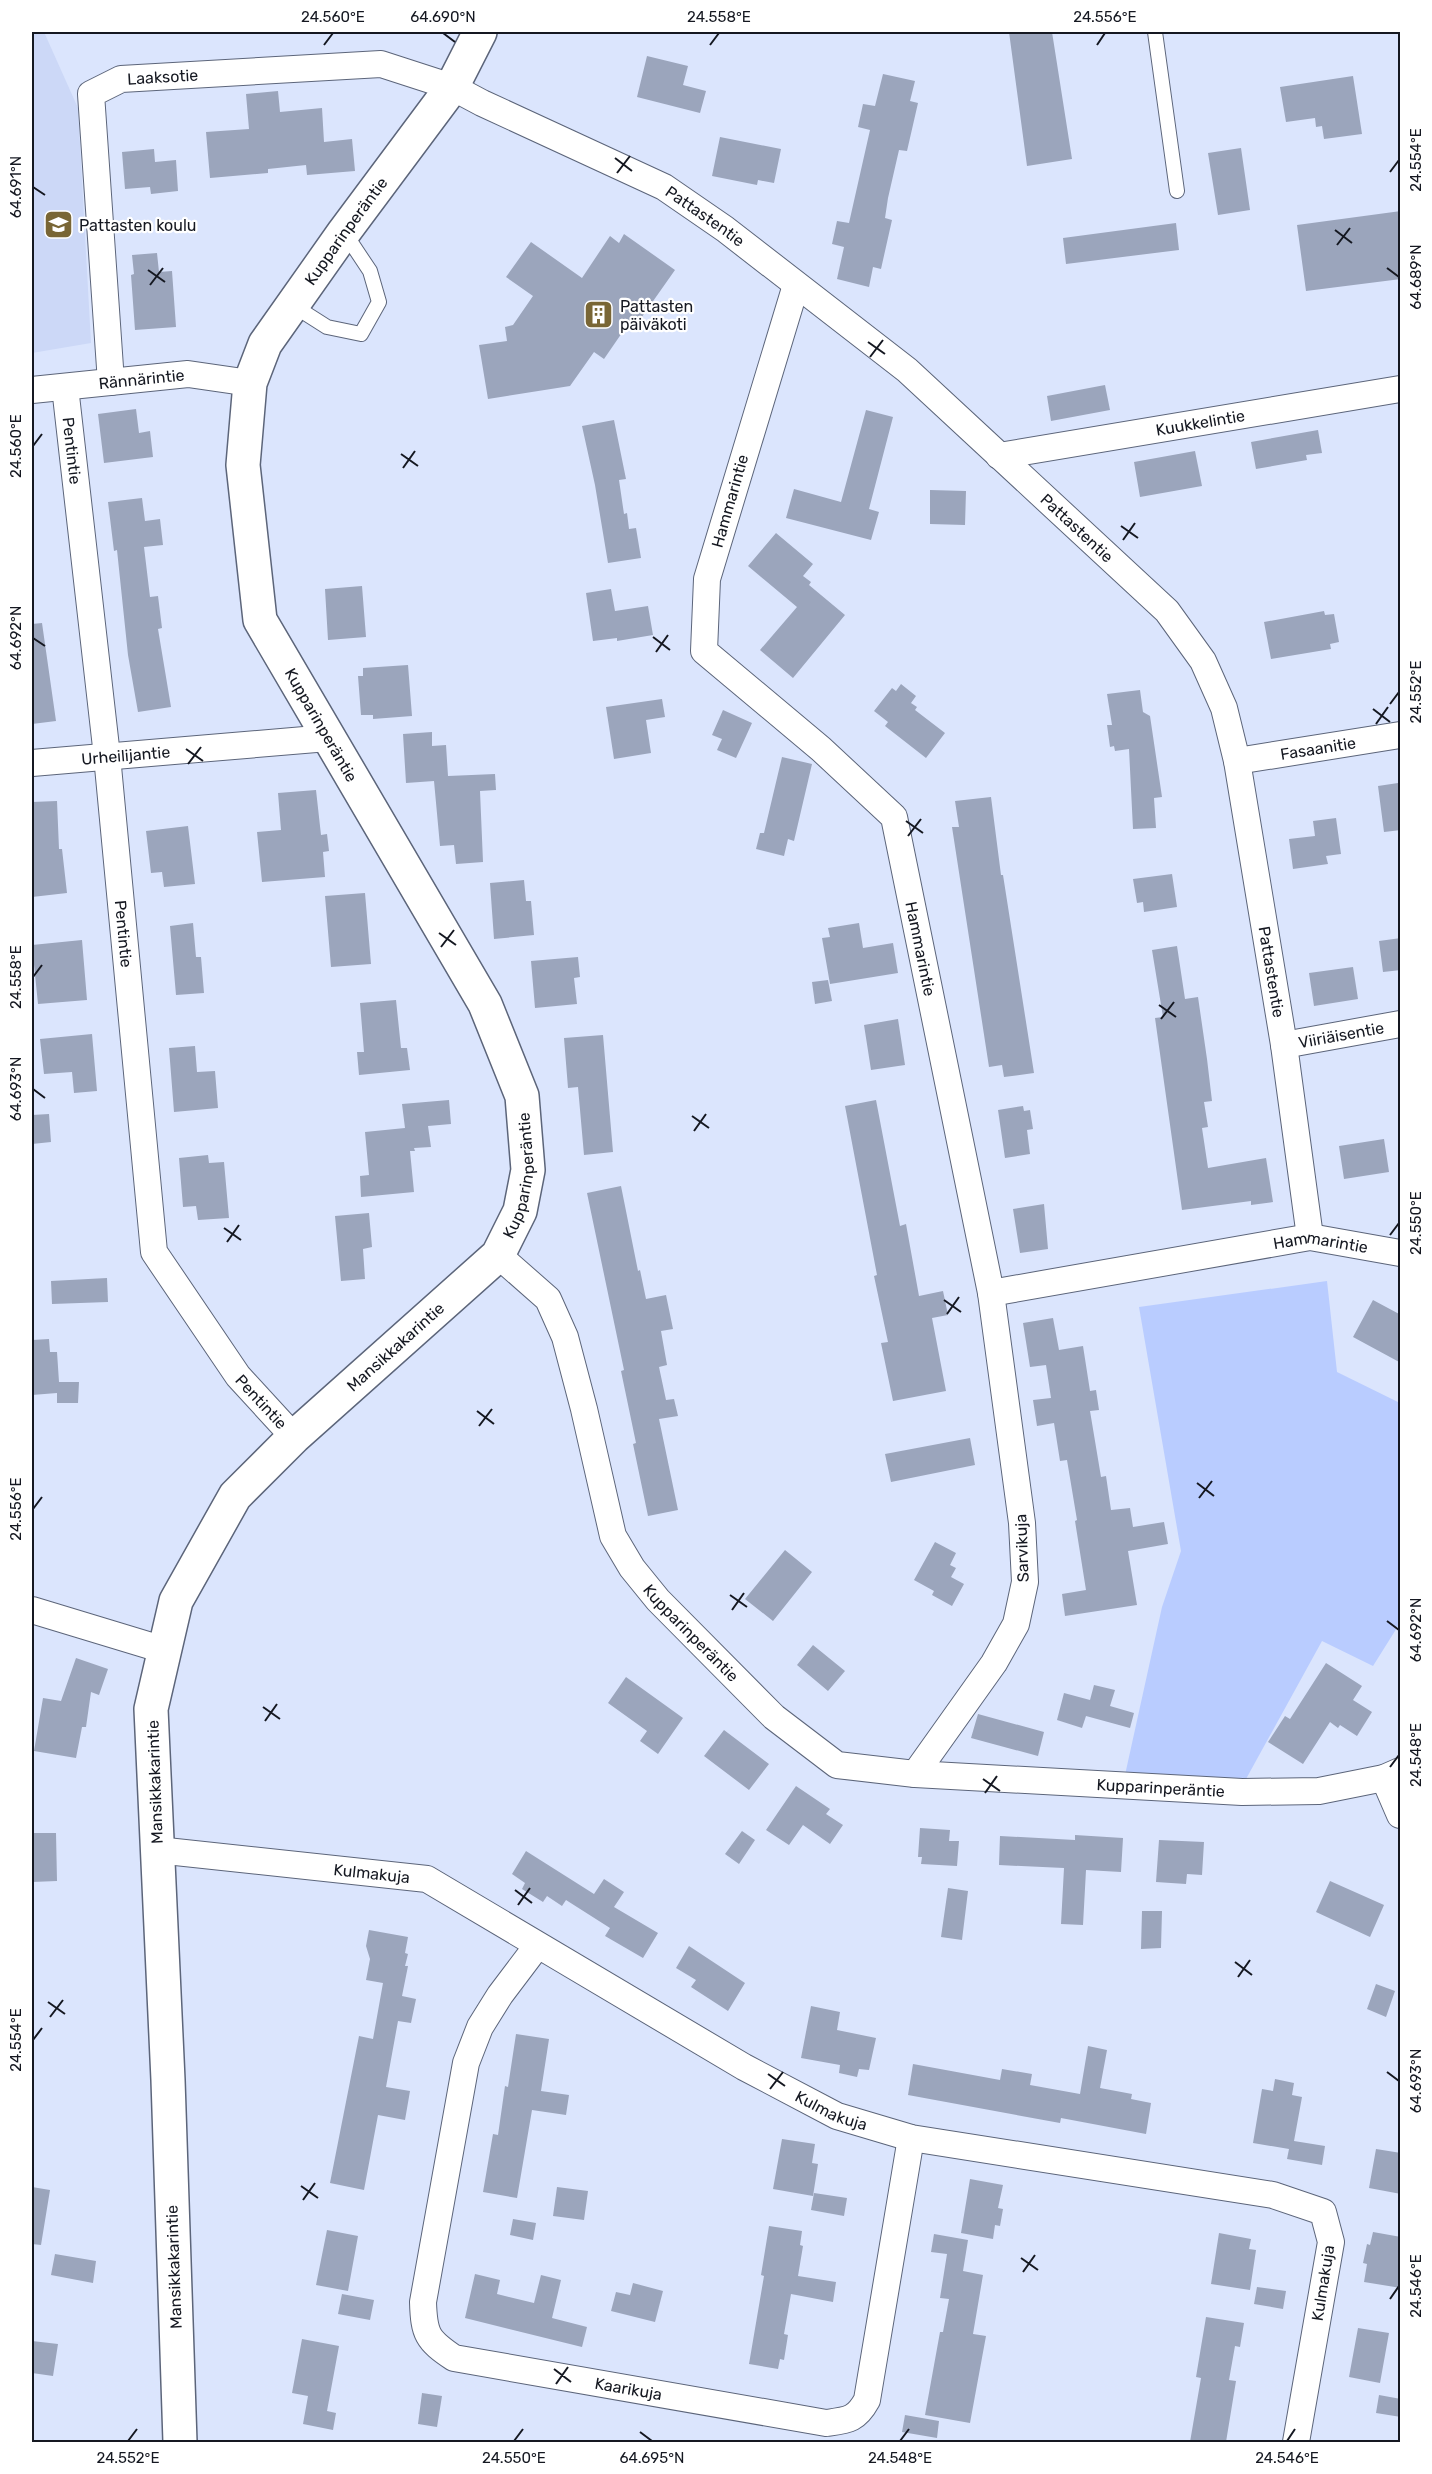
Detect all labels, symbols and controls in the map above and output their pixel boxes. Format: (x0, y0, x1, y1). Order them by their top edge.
text: 24.560°E (301, 8, 365, 26)
text: 64.690°N (410, 8, 476, 26)
text: 24.558°E (687, 8, 751, 26)
text: 24.556°E (1073, 8, 1137, 26)
street label: Laaksotie (127, 65, 199, 88)
text: 24.554°E (1407, 128, 1425, 192)
text: 64.691°N (7, 156, 25, 218)
street label: Kupparinperäntie (300, 173, 391, 289)
street label: Pattastentie (662, 181, 749, 250)
school or university icon: Pattasten koulu (42, 209, 74, 241)
place label: Pattasten koulu (79, 216, 196, 235)
text: 64.689°N (1407, 244, 1425, 310)
place label: Pattasten päiväkoti (620, 297, 693, 334)
building icon: Pattasten päiväkoti (583, 299, 615, 331)
street label: Rännärintie (98, 365, 185, 393)
street label: Kuukkelintie (1154, 406, 1246, 439)
text: 24.560°E (7, 414, 25, 478)
street label: Pentintie (59, 416, 86, 485)
street label: Hammarintie (708, 452, 752, 550)
street label: Pattastentie (1037, 489, 1117, 566)
text: 64.692°N (7, 606, 25, 670)
text: 24.552°E (1407, 660, 1425, 724)
street label: Kupparinperäntie (281, 665, 361, 785)
street label: Fasaanitie (1279, 733, 1357, 763)
street label: Urheilijantie (80, 742, 171, 768)
street label: Pentintie (111, 899, 136, 968)
street label: Hammarintie (902, 900, 940, 998)
street label: Pattastentie (1255, 925, 1289, 1019)
text: 24.558°E (7, 945, 25, 1009)
street label: Viiriäisentie (1297, 1018, 1385, 1052)
text: 64.693°N (7, 1057, 25, 1121)
street label: Kupparinperäntie (498, 1112, 538, 1241)
text: 24.550°E (1407, 1191, 1425, 1255)
street label: Hammarintie (1272, 1227, 1370, 1257)
street label: Mansikkakarintie (343, 1298, 448, 1395)
street label: Pentintie (232, 1370, 291, 1433)
text: 24.556°E (7, 1477, 25, 1541)
street label: Sarvikuja (1011, 1513, 1033, 1583)
street label: Kupparinperäntie (639, 1580, 743, 1685)
text: 64.692°N (1407, 1598, 1425, 1662)
street label: Mansikkakarintie (143, 1720, 167, 1844)
text: 24.548°E (1407, 1723, 1425, 1787)
street label: Kupparinperäntie (1096, 1775, 1225, 1801)
street label: Kulmakuja (333, 1860, 411, 1887)
text: 24.554°E (7, 2008, 25, 2072)
text: 64.693°N (1407, 2049, 1425, 2113)
street label: Kulmakuja (792, 2086, 870, 2134)
street label: Mansikkakarintie (162, 2205, 186, 2329)
street label: Kulmakuja (1308, 2244, 1338, 2322)
text: 24.546°E (1407, 2254, 1425, 2318)
street label: Kaarikuja (593, 2373, 664, 2404)
text: 24.552°E (96, 2449, 160, 2467)
text: 24.550°E (482, 2449, 546, 2467)
text: 64.695°N (620, 2449, 684, 2467)
text: 24.548°E (868, 2449, 932, 2467)
text: 24.546°E (1255, 2449, 1319, 2467)

